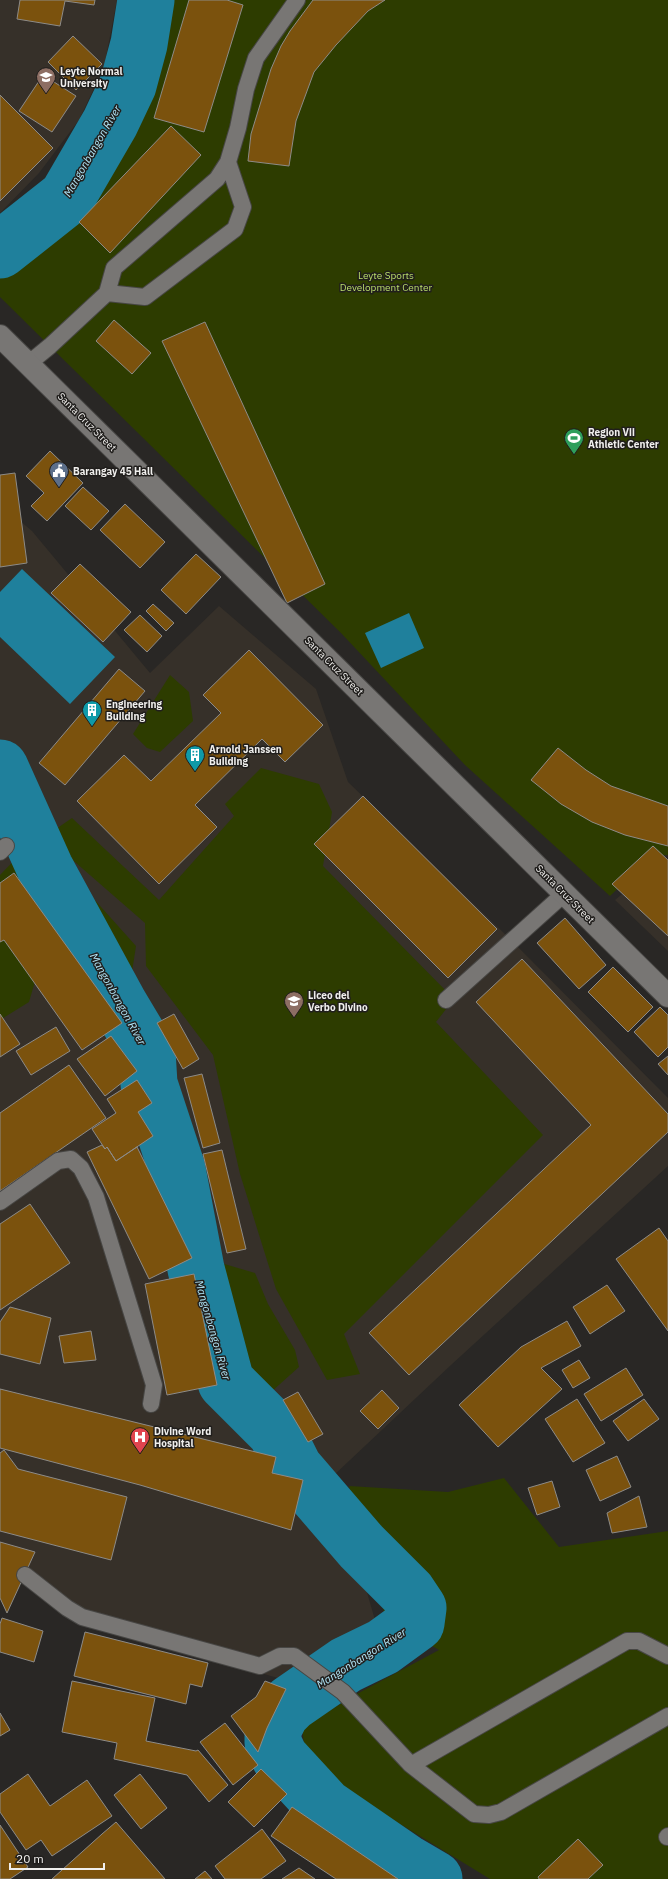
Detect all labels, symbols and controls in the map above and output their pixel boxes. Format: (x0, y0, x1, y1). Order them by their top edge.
place label: Leyte Normal University (60, 65, 122, 90)
school or university icon: Leyte Normal University (35, 66, 57, 94)
water label: Mangonbangon River (60, 102, 124, 199)
park label: Leyte Sports Development Center (340, 269, 433, 294)
street label: Santa Cruz Street (55, 390, 120, 455)
place label: Region Vii Athletic Center (588, 426, 659, 451)
sports icon: Region Vii Athletic Center (563, 427, 585, 455)
public building icon: Barangay 45 Hall (48, 460, 70, 488)
place label: Barangay 45 Hall (73, 465, 153, 478)
street label: Santa Cruz Street (302, 634, 367, 699)
place label: Engineering Building (106, 698, 162, 723)
building icon: Engineering Building (81, 699, 103, 727)
place label: Arnold Janssen Building (209, 743, 282, 768)
building icon: Arnold Janssen Building (184, 744, 206, 772)
street label: Santa Cruz Street (533, 862, 598, 927)
water label: Mangonbangon River (87, 951, 150, 1048)
place label: Liceo del Verbo Divino (308, 989, 368, 1014)
school or university icon: Liceo del Verbo Divino (283, 990, 305, 1018)
water label: Mangonbangon River (192, 1279, 234, 1382)
place label: Divine Word Hospital (154, 1425, 211, 1450)
hospital icon: Divine Word Hospital (129, 1426, 151, 1454)
water label: Mangonbangon River (314, 1624, 409, 1691)
scale bar (10, 1845, 104, 1871)
text: 20 m (16, 1851, 44, 1866)

